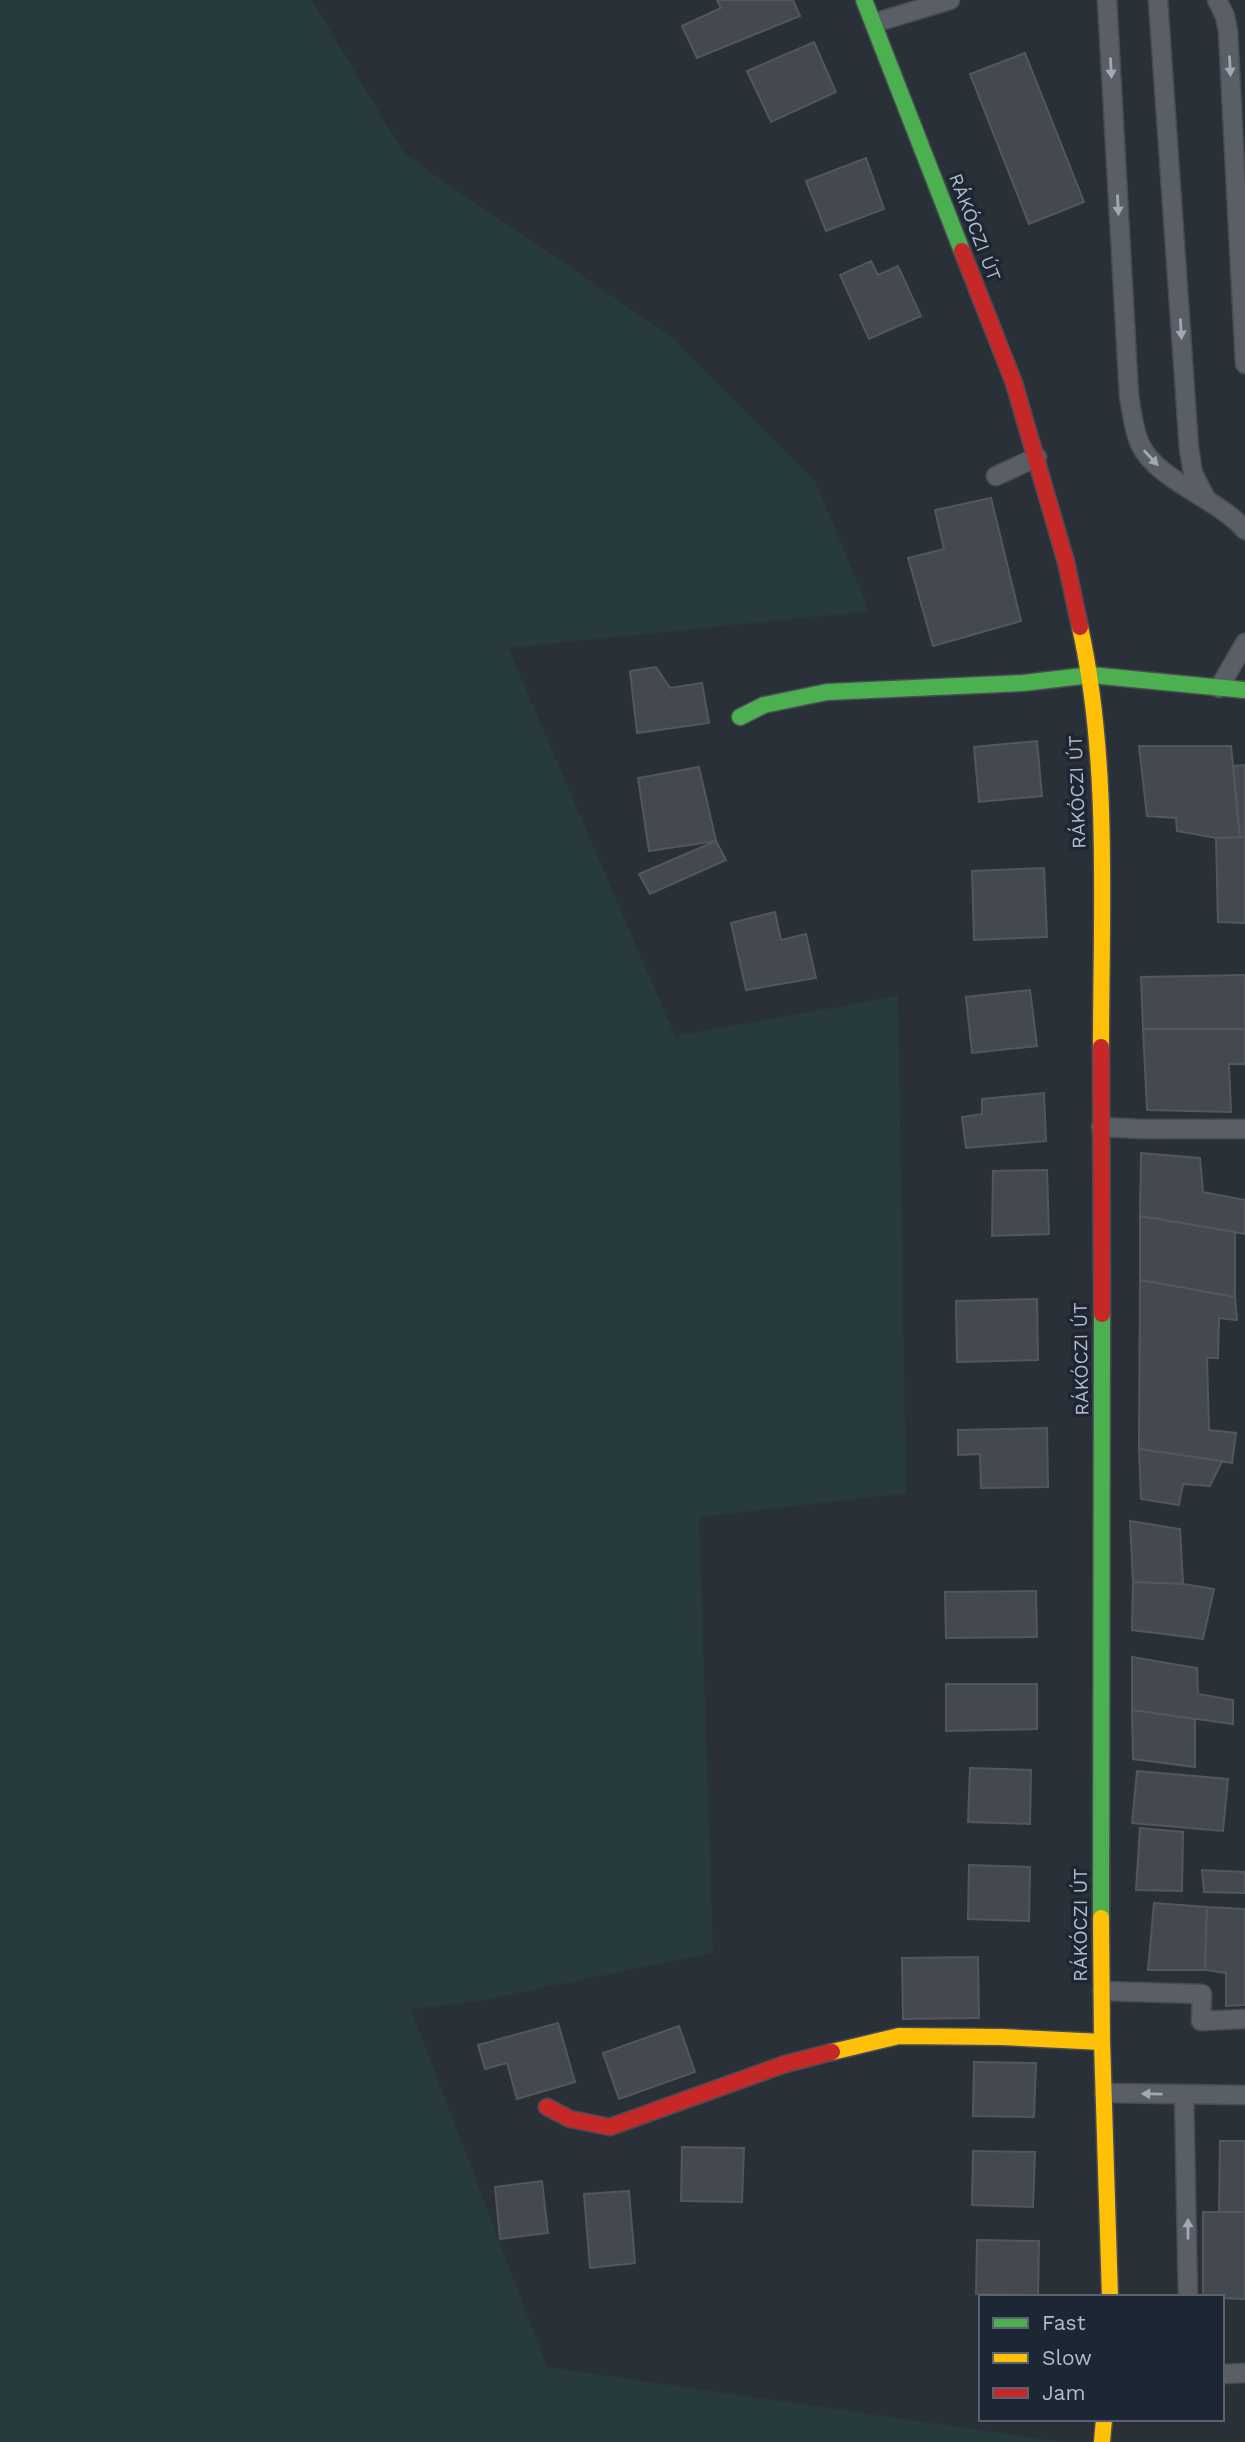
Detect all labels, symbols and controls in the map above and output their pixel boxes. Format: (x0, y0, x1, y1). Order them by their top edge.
one-way arrow (1225, 55, 1236, 77)
one-way arrow (1105, 57, 1116, 79)
street label: RÁKÓCZI ÚT (944, 170, 1006, 284)
one-way arrow (1113, 194, 1124, 216)
one-way arrow (1176, 319, 1187, 341)
one-way arrow (1143, 449, 1159, 466)
street label: RÁKÓCZI ÚT (1064, 735, 1090, 849)
street label: RÁKÓCZI ÚT (1069, 1302, 1093, 1416)
street label: RÁKÓCZI ÚT (1069, 1868, 1092, 1982)
one-way arrow (1141, 2088, 1163, 2100)
one-way arrow (1182, 2217, 1193, 2239)
legend (979, 2295, 1224, 2421)
text: Fast (1042, 2310, 1086, 2335)
text: Slow (1042, 2345, 1092, 2370)
text: Jam (1042, 2380, 1085, 2405)

